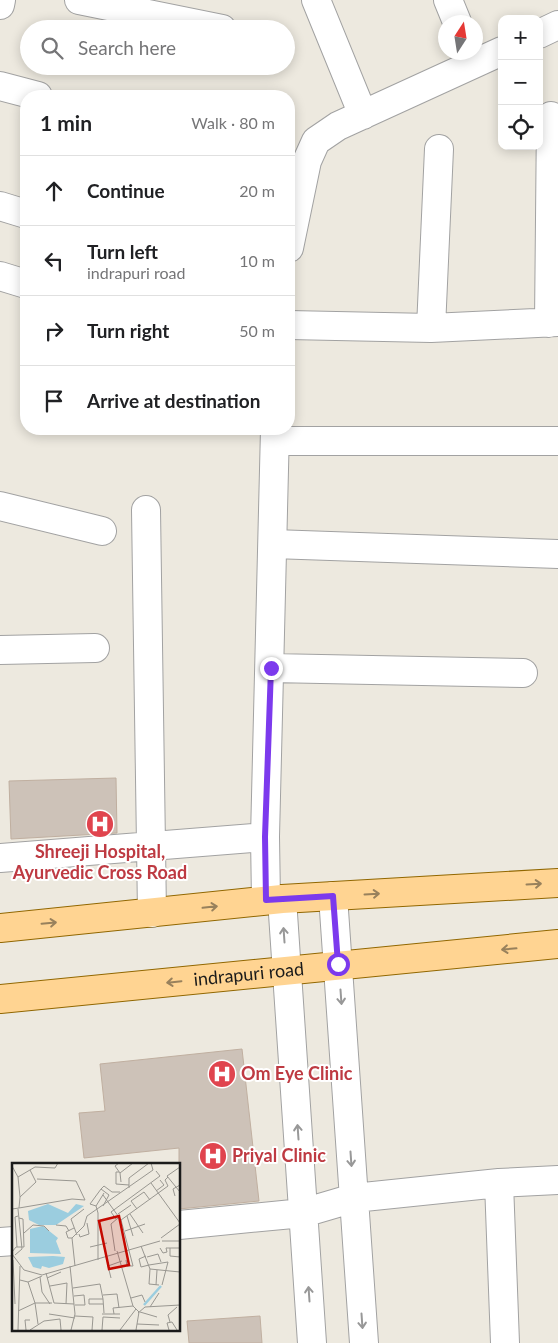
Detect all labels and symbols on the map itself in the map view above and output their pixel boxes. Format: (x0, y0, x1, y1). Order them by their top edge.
north arrow (438, 15, 483, 60)
route end (260, 657, 283, 680)
hospital icon: Shreeji Hospital, Ayurvedic Cross Road (85, 809, 115, 839)
place label: Shreeji Hospital, Ayurvedic Cross Road (12, 840, 187, 883)
one-way arrow (526, 880, 542, 889)
one-way arrow (364, 889, 380, 898)
one-way arrow (202, 902, 218, 912)
one-way arrow (40, 918, 56, 928)
one-way arrow (280, 927, 289, 943)
one-way arrow (502, 944, 518, 953)
route start (327, 953, 350, 976)
street label: indrapuri road (192, 957, 305, 990)
one-way arrow (166, 977, 182, 987)
one-way arrow (336, 989, 345, 1005)
hospital icon: Om Eye Clinic (207, 1059, 237, 1089)
place label: Om Eye Clinic (241, 1062, 353, 1084)
one-way arrow (293, 1124, 302, 1140)
hospital icon: Priyal Clinic (198, 1141, 228, 1171)
place label: Priyal Clinic (232, 1144, 326, 1166)
one-way arrow (347, 1151, 356, 1167)
inset map (12, 1163, 180, 1330)
one-way arrow (304, 1287, 313, 1303)
one-way arrow (358, 1313, 367, 1329)

